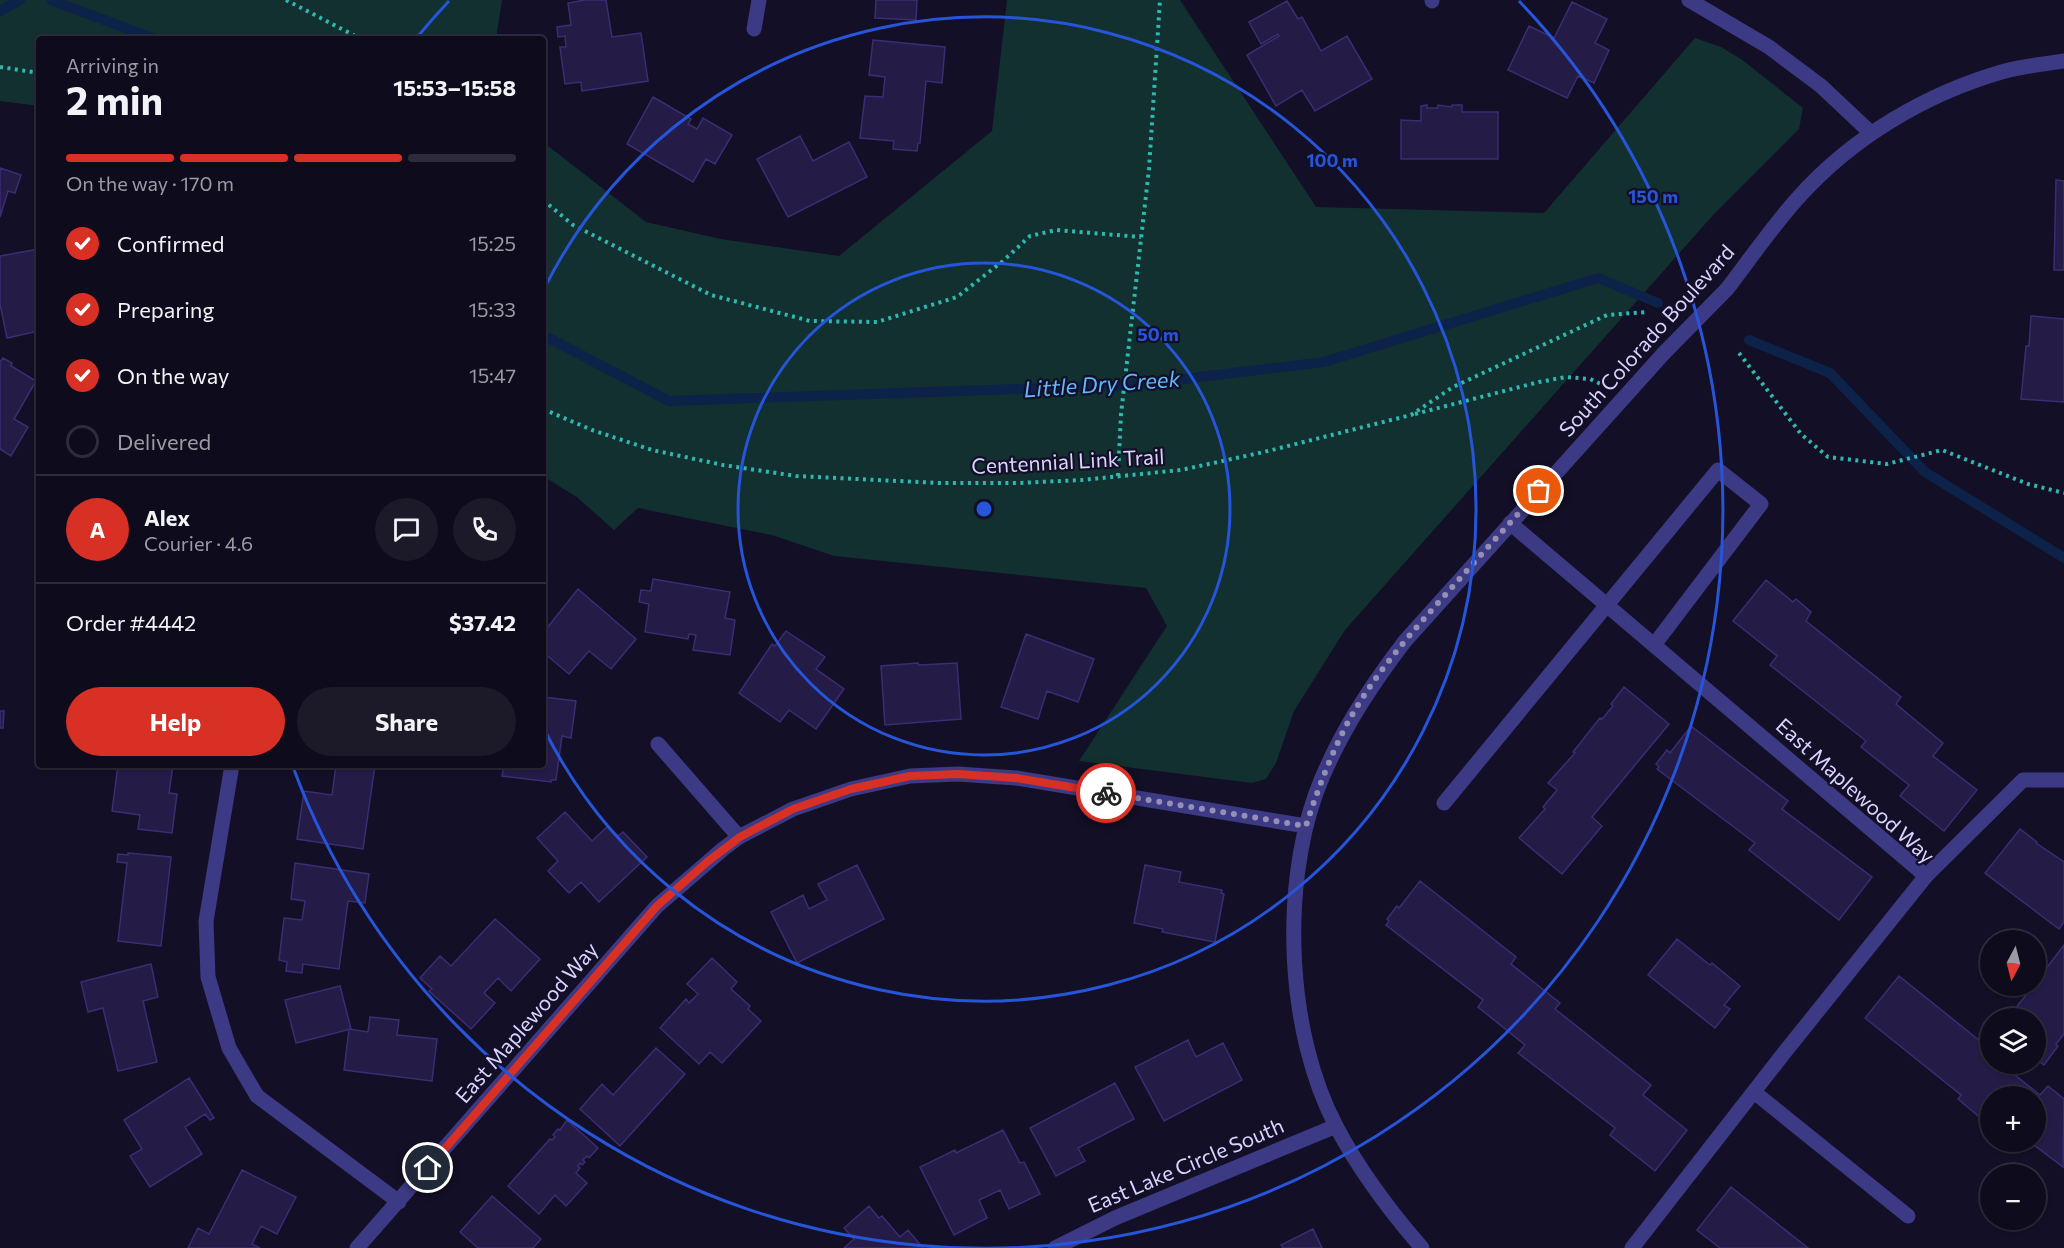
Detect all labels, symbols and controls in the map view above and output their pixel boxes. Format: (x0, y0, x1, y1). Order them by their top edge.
text: Arriving in (66, 53, 159, 77)
text: 15:53–15:58 (393, 74, 516, 101)
text: 2 min (66, 75, 163, 123)
text: 100 m (1306, 149, 1358, 171)
text: On the way · 170 m (66, 171, 234, 195)
text: 150 m (1628, 185, 1678, 207)
icon: check (66, 227, 99, 260)
text: Confirmed (117, 230, 224, 257)
text: 15:25 (469, 231, 516, 255)
street label: South Colorado Boulevard (1553, 239, 1739, 441)
icon: check (66, 293, 99, 326)
text: Preparing (117, 296, 214, 323)
text: 15:33 (468, 297, 516, 321)
text: 50 m (1137, 323, 1179, 345)
icon: check (66, 359, 99, 392)
text: On the way (117, 362, 229, 389)
text: 15:47 (469, 363, 516, 387)
water label: Little Dry Creek (1023, 364, 1182, 402)
text: Delivered (117, 428, 211, 455)
street label: Centennial Link Trail (971, 443, 1165, 478)
pin (1513, 465, 1564, 516)
icon: bag (1522, 474, 1555, 507)
button: chat (375, 498, 438, 561)
button: phone (453, 498, 516, 561)
centre of rings (974, 499, 994, 519)
text: Alex (144, 504, 190, 531)
text: A (90, 516, 105, 543)
text: Courier · 4.6 (144, 531, 253, 555)
text: Order #4442 (66, 609, 196, 636)
text: $37.42 (449, 609, 516, 636)
button: Help (66, 687, 285, 756)
button: Share (297, 687, 516, 756)
street label: East Maplewood Way (1772, 712, 1940, 868)
courier (1076, 763, 1136, 823)
icon: bike (1090, 777, 1123, 810)
north arrow (1980, 930, 2046, 996)
map controls (1980, 930, 2046, 1230)
street label: East Maplewood Way (449, 937, 603, 1107)
button: layers (1980, 1008, 2046, 1074)
button: + (1980, 1086, 2046, 1152)
street label: East Lake Circle South (1084, 1112, 1287, 1217)
pin (402, 1142, 453, 1193)
icon: home (411, 1151, 444, 1184)
button: − (1980, 1164, 2046, 1230)

